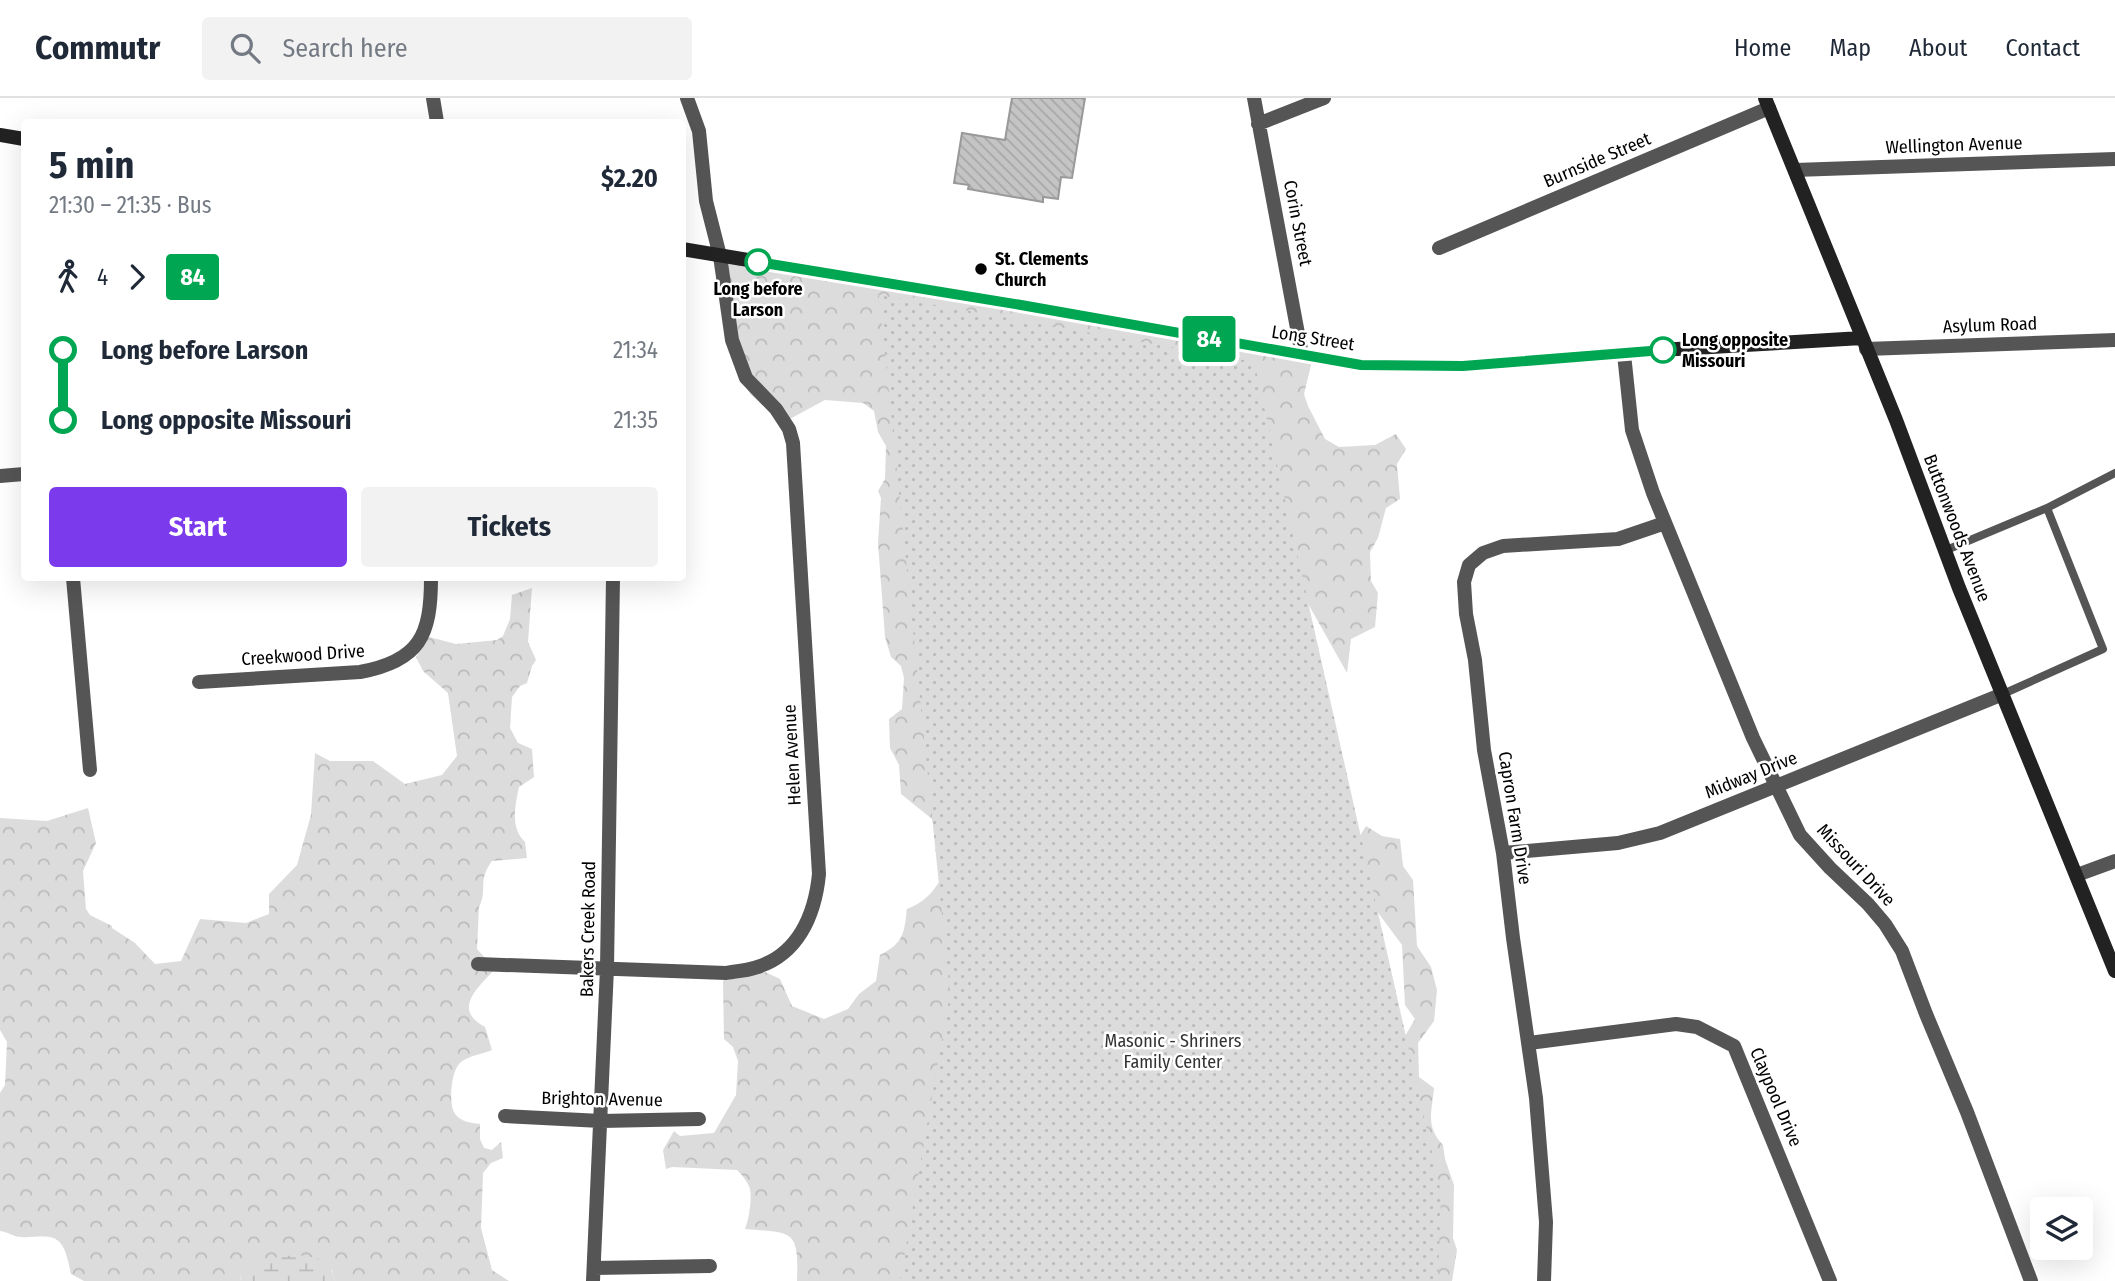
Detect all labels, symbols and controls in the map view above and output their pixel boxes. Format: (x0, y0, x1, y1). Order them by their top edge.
search box (202, 17, 692, 80)
text: Commutr (35, 28, 160, 68)
icon: search (226, 29, 264, 67)
text: Search here (282, 33, 408, 64)
text: Home (1734, 34, 1791, 62)
text: Map (1829, 34, 1871, 62)
text: About (1909, 34, 1967, 62)
text: Contact (2005, 34, 2080, 62)
street label: Burnside Street (1540, 128, 1654, 192)
street label: Wellington Avenue (1885, 132, 2023, 158)
text: 5 min (49, 142, 134, 188)
text: $2.20 (601, 163, 658, 194)
street label: Corin Street (1279, 178, 1317, 268)
text: 21:30 – 21:35 · Bus (49, 191, 212, 219)
place label: St. Clements Church (995, 248, 1089, 291)
marker: Long before Larson (745, 249, 771, 275)
icon: walk (49, 258, 87, 296)
icon: forward (118, 258, 156, 296)
marker: St. Clements Church (973, 261, 989, 277)
text: 4 (97, 263, 108, 291)
text: 84 (180, 263, 205, 291)
place label: Long before Larson (713, 278, 803, 321)
street label: Asylum Road (1942, 312, 2038, 338)
line badge: 84 (1178, 316, 1240, 362)
street label: Long Street (1270, 321, 1356, 355)
text: 84 (1196, 325, 1222, 353)
place label: Long opposite Missouri (1682, 329, 1788, 372)
text: Long before Larson (101, 335, 308, 366)
text: 21:34 (613, 336, 658, 364)
marker: Long opposite Missouri (1650, 337, 1676, 363)
text: Long opposite Missouri (101, 405, 351, 436)
text: 21:35 (613, 406, 658, 434)
street label: Buttonwoods Avenue (1919, 451, 1995, 605)
button: Start (49, 487, 347, 567)
button: Tickets (361, 487, 658, 567)
street label: Creekwood Drive (241, 640, 365, 670)
street label: Helen Avenue (778, 704, 806, 806)
street label: Midway Drive (1702, 747, 1800, 803)
street label: Capron Farm Drive (1494, 750, 1536, 886)
street label: Missouri Drive (1812, 819, 1900, 911)
street label: Bakers Creek Road (576, 861, 600, 997)
park label: Masonic - Shriners Family Center (1105, 1030, 1242, 1073)
street label: Claypool Drive (1745, 1044, 1807, 1150)
street label: Brighton Avenue (541, 1087, 663, 1111)
map controls (2030, 1197, 2093, 1260)
button: layers (2030, 1197, 2093, 1260)

